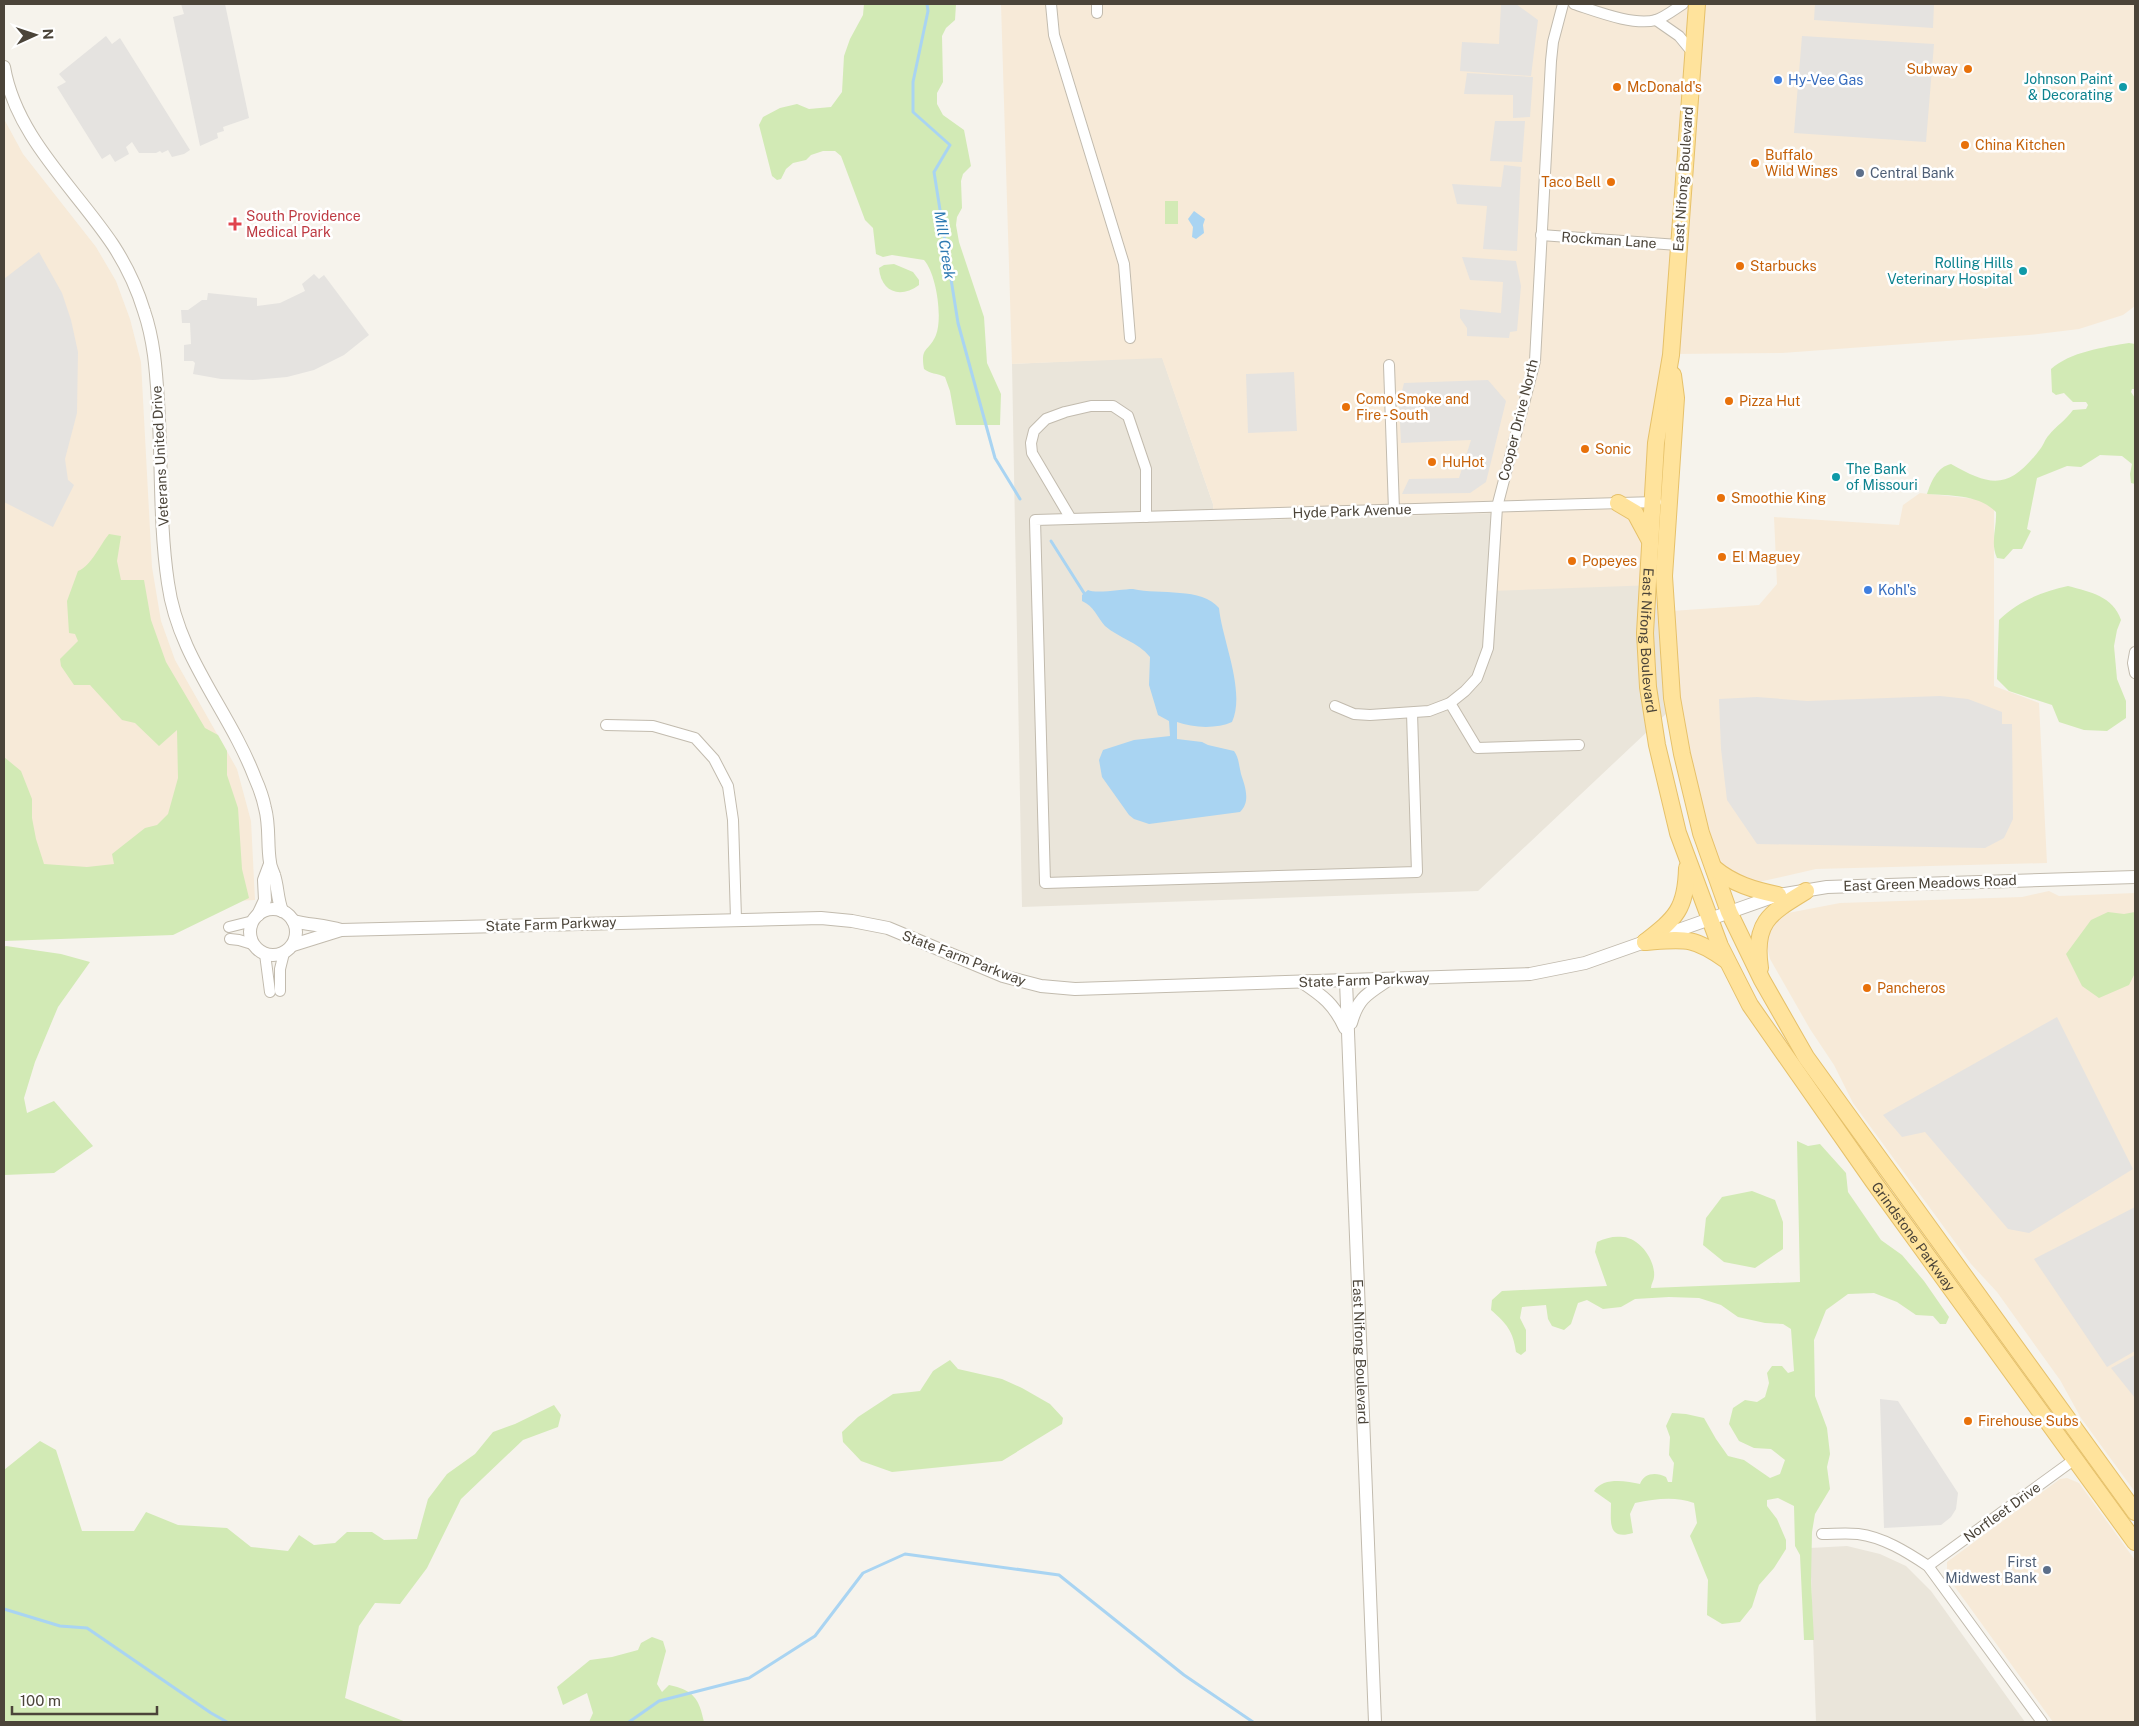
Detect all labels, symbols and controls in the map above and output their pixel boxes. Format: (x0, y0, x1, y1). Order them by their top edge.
north arrow (10, 10, 60, 60)
text: N (40, 28, 56, 40)
place label: Subway (1906, 61, 1959, 77)
marker: Subway (1962, 63, 1974, 75)
place label: Johnson Paint & Decorating (2024, 71, 2113, 103)
place label: Hy-Vee Gas (1788, 72, 1863, 88)
marker: Hy-Vee Gas (1772, 74, 1784, 86)
place label: McDonald's (1627, 79, 1702, 95)
marker: McDonald's (1611, 81, 1623, 93)
marker: Johnson Paint & Decorating (2117, 81, 2129, 93)
street label: East Nifong Boulevard (1670, 106, 1696, 252)
place label: China Kitchen (1975, 137, 2065, 153)
marker: China Kitchen (1959, 139, 1971, 151)
place label: Buffalo Wild Wings (1765, 147, 1838, 179)
marker: Buffalo Wild Wings (1749, 157, 1761, 169)
place label: Central Bank (1870, 165, 1955, 181)
marker: Central Bank (1854, 167, 1866, 179)
place label: Taco Bell (1541, 174, 1601, 190)
marker: Taco Bell (1605, 176, 1617, 188)
place label: South Providence Medical Park (246, 208, 361, 240)
water label: Mill Creek (931, 210, 959, 281)
marker: South Providence Medical Park (228, 217, 242, 231)
street label: Rockman Lane (1561, 229, 1657, 251)
place label: Rolling Hills Veterinary Hospital (1887, 255, 2013, 287)
place label: Starbucks (1750, 258, 1816, 274)
marker: Starbucks (1734, 260, 1746, 272)
marker: Rolling Hills Veterinary Hospital (2017, 265, 2029, 277)
street label: Cooper Drive North (1495, 358, 1541, 482)
street label: Veterans United Drive (148, 385, 172, 527)
place label: Como Smoke and Fire - South (1356, 391, 1469, 423)
place label: Pizza Hut (1739, 393, 1801, 409)
marker: Pizza Hut (1723, 395, 1735, 407)
marker: Como Smoke and Fire - South (1340, 401, 1352, 413)
place label: Sonic (1595, 441, 1631, 457)
marker: Sonic (1579, 443, 1591, 455)
place label: HuHot (1442, 454, 1485, 470)
marker: HuHot (1426, 456, 1438, 468)
place label: The Bank of Missouri (1846, 461, 1918, 493)
marker: The Bank of Missouri (1830, 471, 1842, 483)
place label: Smoothie King (1731, 490, 1826, 506)
marker: Smoothie King (1715, 492, 1727, 504)
street label: Hyde Park Avenue (1292, 501, 1412, 521)
place label: El Maguey (1732, 549, 1801, 565)
marker: El Maguey (1716, 551, 1728, 563)
place label: Popeyes (1582, 553, 1637, 569)
marker: Popeyes (1566, 555, 1578, 567)
street label: East Nifong Boulevard (1637, 567, 1660, 714)
place label: Kohl's (1878, 582, 1916, 598)
marker: Kohl's (1862, 584, 1874, 596)
street label: East Green Meadows Road (1843, 872, 2017, 894)
street label: State Farm Parkway (485, 914, 617, 934)
street label: State Farm Parkway (900, 927, 1029, 989)
street label: State Farm Parkway (1298, 970, 1430, 990)
place label: Pancheros (1877, 980, 1945, 996)
marker: Pancheros (1861, 982, 1873, 994)
street label: Grindstone Parkway (1868, 1179, 1959, 1295)
street label: East Nifong Boulevard (1350, 1279, 1371, 1425)
place label: Firehouse Subs (1978, 1413, 2079, 1429)
marker: Firehouse Subs (1962, 1415, 1974, 1427)
street label: Norfleet Drive (1961, 1479, 2044, 1545)
place label: First Midwest Bank (1945, 1554, 2037, 1586)
marker: First Midwest Bank (2041, 1564, 2053, 1576)
scale bar (12, 1684, 158, 1716)
text: 100 m (20, 1692, 61, 1709)

